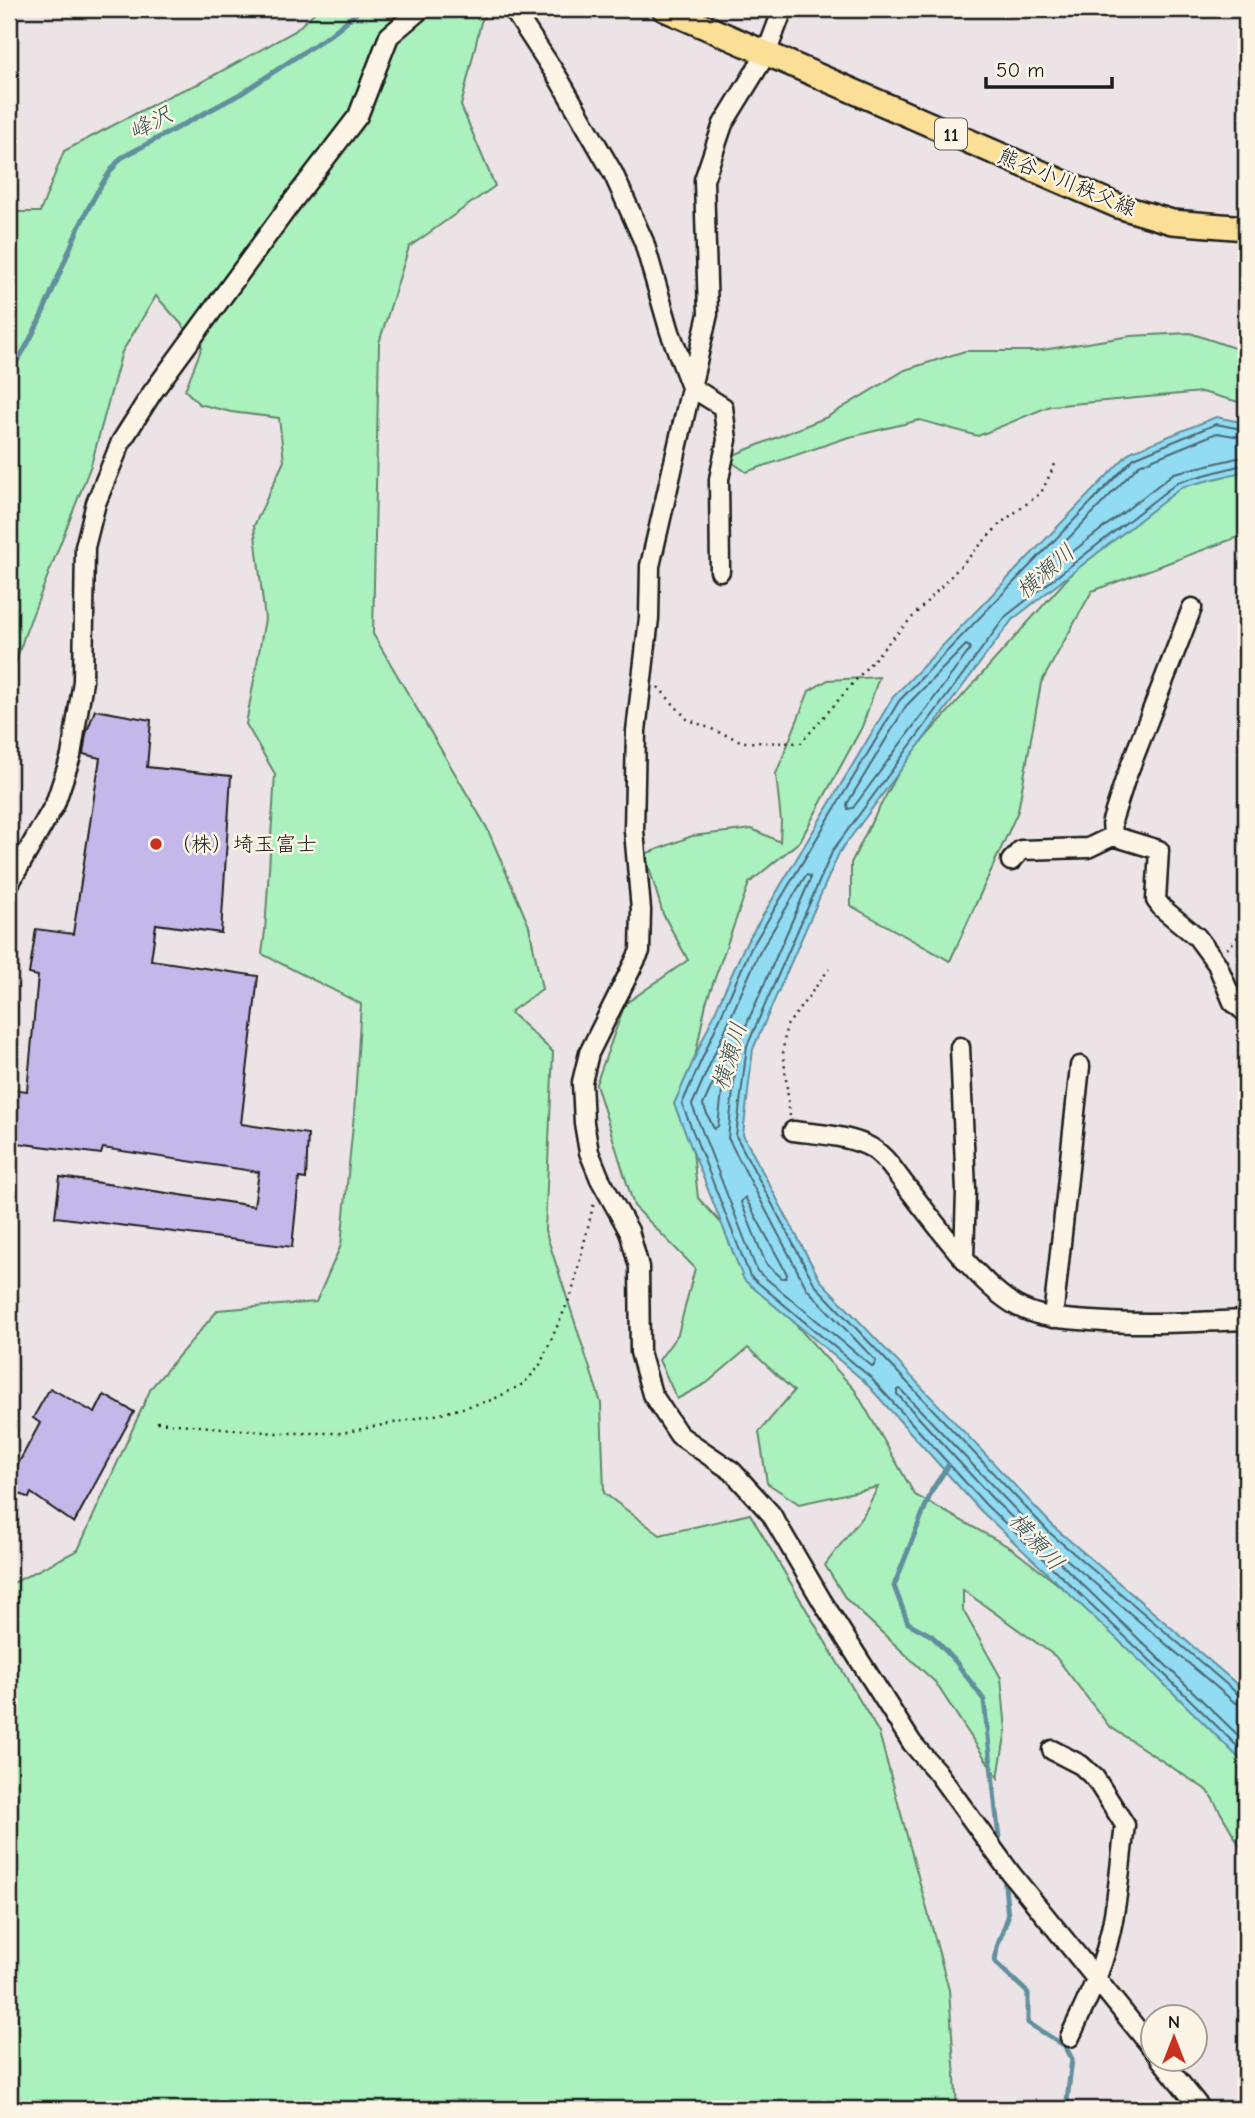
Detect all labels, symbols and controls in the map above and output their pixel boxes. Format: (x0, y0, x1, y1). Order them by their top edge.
scale bar (986, 46, 1112, 90)
text: 50 m (996, 58, 1045, 82)
water label: 峰沢 (124, 100, 178, 146)
road number: 11 (935, 118, 967, 150)
street label: 熊谷小川秩父線 (994, 143, 1140, 221)
water label: 横瀬川 (1010, 539, 1080, 604)
place label: （株）埼玉富士 (170, 832, 317, 856)
marker: （株）埼玉富士 (148, 836, 164, 852)
water label: 横瀬川 (706, 1019, 752, 1093)
water label: 横瀬川 (1004, 1507, 1070, 1576)
north arrow (1140, 2002, 1210, 2072)
text: N (1168, 2011, 1180, 2033)

